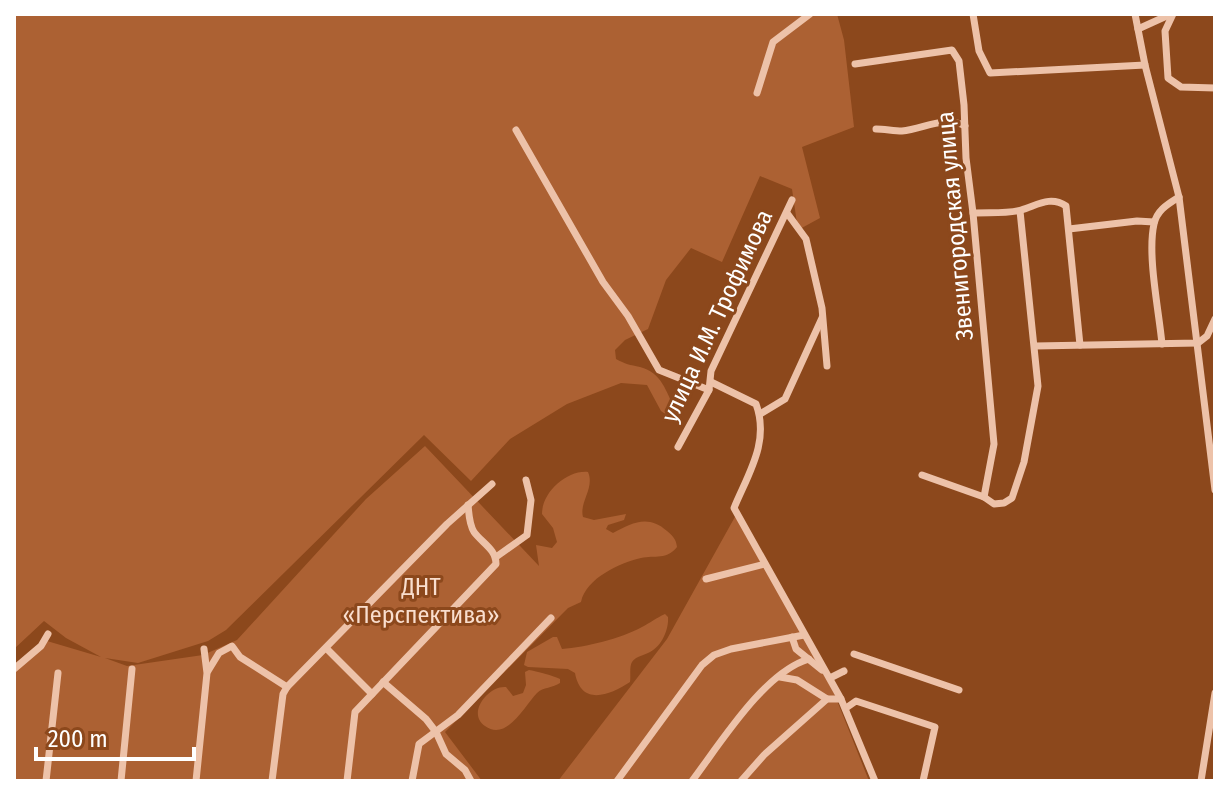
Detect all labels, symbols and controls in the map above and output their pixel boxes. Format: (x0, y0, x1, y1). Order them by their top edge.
street label: Звенигородская улица (931, 110, 979, 342)
street label: улица И.М. Трофимова (655, 205, 779, 427)
park label: ДНТ «Перспектива» (342, 573, 500, 629)
scale bar (36, 711, 194, 761)
text: 200 m (48, 725, 108, 753)

